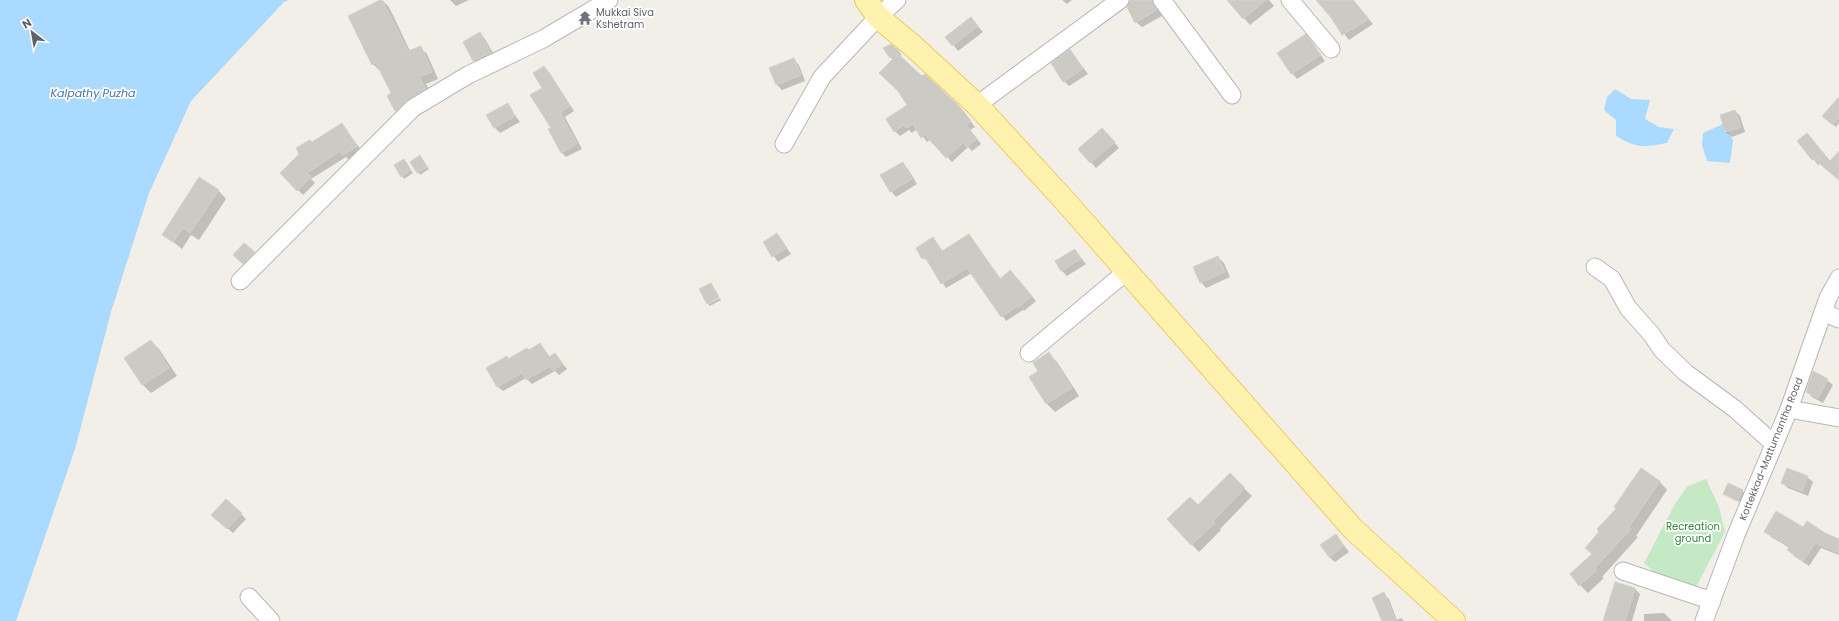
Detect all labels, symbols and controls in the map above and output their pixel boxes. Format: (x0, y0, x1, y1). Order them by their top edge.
place label: Mukkai Siva Kshetram (596, 5, 654, 32)
temple icon: Mukkai Siva Kshetram (577, 10, 593, 26)
north arrow (12, 12, 52, 52)
text: N (19, 14, 35, 32)
water label: Kalpathy Puzha (50, 85, 136, 101)
street label: Kottekkad-Mattumantha Road (1735, 375, 1807, 523)
park label: Recreation ground (1666, 519, 1720, 546)

